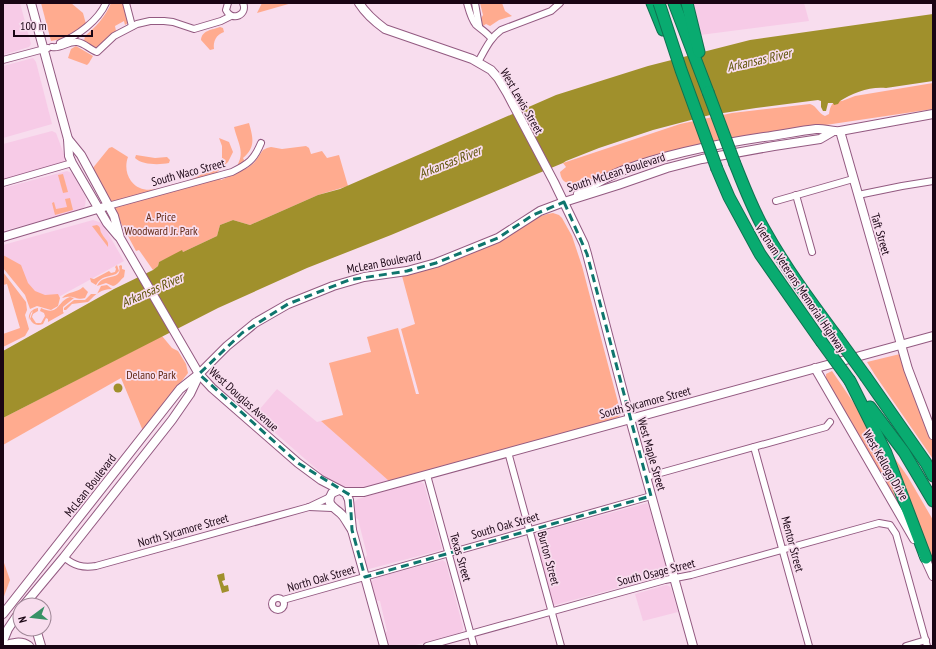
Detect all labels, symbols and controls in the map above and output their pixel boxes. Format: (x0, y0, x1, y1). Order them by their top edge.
scale bar (14, 12, 92, 38)
text: 100 m (20, 18, 47, 33)
water label: Arkansas River (725, 44, 795, 76)
street label: West Lewis Street (497, 66, 547, 137)
water label: Arkansas River (416, 141, 486, 182)
street label: South McLean Boulevard (565, 149, 667, 195)
street label: South Waco Street (150, 155, 227, 189)
park label: A. Price Woodward Jr. Park (124, 209, 198, 238)
street label: Taft Street (868, 211, 894, 257)
street label: Vietnam Veterans Memorial Highway (752, 220, 850, 356)
street label: McLean Boulevard (346, 247, 422, 277)
water label: Arkansas River (119, 268, 188, 311)
street label: West Douglas Avenue (206, 364, 282, 434)
park label: Delano Park (126, 367, 176, 382)
street label: South Sycamore Street (598, 382, 693, 421)
street label: West Maple Street (634, 416, 670, 493)
street label: West Kellogg Drive (860, 427, 912, 503)
street label: McLean Boulevard (61, 451, 119, 519)
street label: South Oak Street (469, 508, 541, 542)
street label: North Sycamore Street (136, 510, 231, 550)
street label: Mentor Street (778, 515, 808, 574)
street label: Burton Street (535, 529, 564, 587)
street label: Texas Street (447, 531, 475, 584)
street label: South Osage Street (616, 555, 697, 589)
street label: North Oak Street (286, 561, 357, 595)
north arrow (12, 597, 52, 637)
text: N (15, 615, 30, 624)

